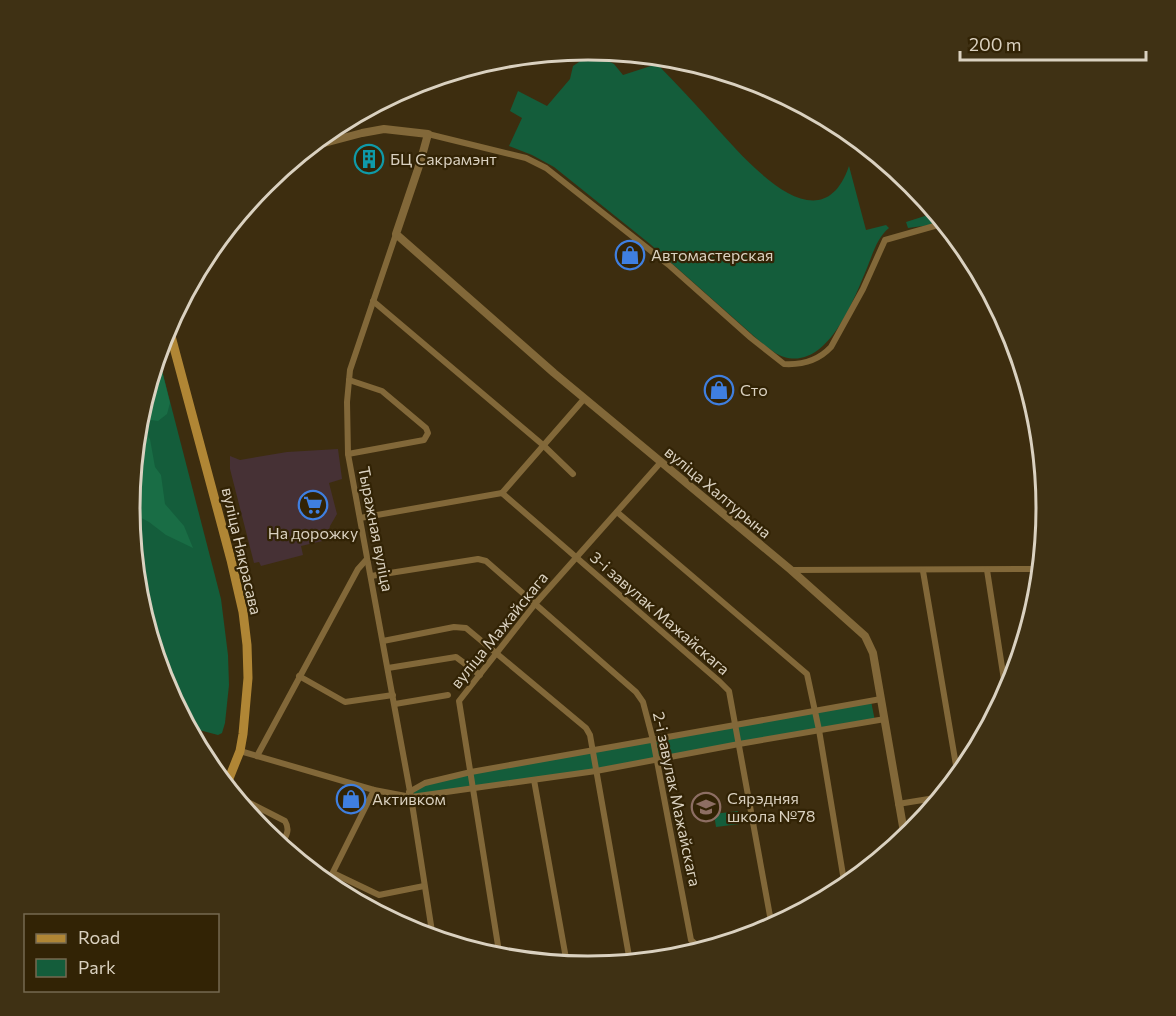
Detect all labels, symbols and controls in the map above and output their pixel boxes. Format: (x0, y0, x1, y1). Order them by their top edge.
scale bar (960, 24, 1146, 62)
text: 200 m (969, 33, 1022, 55)
building icon: БЦ Сакрамэнт (353, 143, 385, 175)
place label: БЦ Сакрамэнт (390, 149, 497, 168)
shop icon: Автомастерская (614, 239, 646, 271)
place label: Автомастерская (651, 245, 773, 264)
shop icon: Сто (703, 374, 735, 406)
place label: Сто (740, 380, 768, 399)
street label: вуліца Халтурына (661, 442, 775, 542)
street label: Тыражная вуліца (355, 465, 398, 593)
street label: вуліца Някрасава (219, 486, 266, 616)
supermarket icon: На дорожку (297, 489, 329, 521)
place label: На дорожку (268, 523, 358, 542)
street label: 3-і завулак Мажайскага (587, 547, 734, 678)
street label: вуліца Мажайскага (446, 568, 551, 692)
street label: 2-і завулак Мажайскага (650, 710, 705, 888)
shop icon: Активком (335, 783, 367, 815)
place label: Сярэдняя школа №78 (727, 788, 815, 825)
place label: Активком (372, 789, 446, 808)
school or university icon: Сярэдняя школа №78 (690, 791, 722, 823)
legend (24, 914, 219, 992)
text: Road (78, 926, 120, 948)
text: Park (78, 956, 116, 978)

